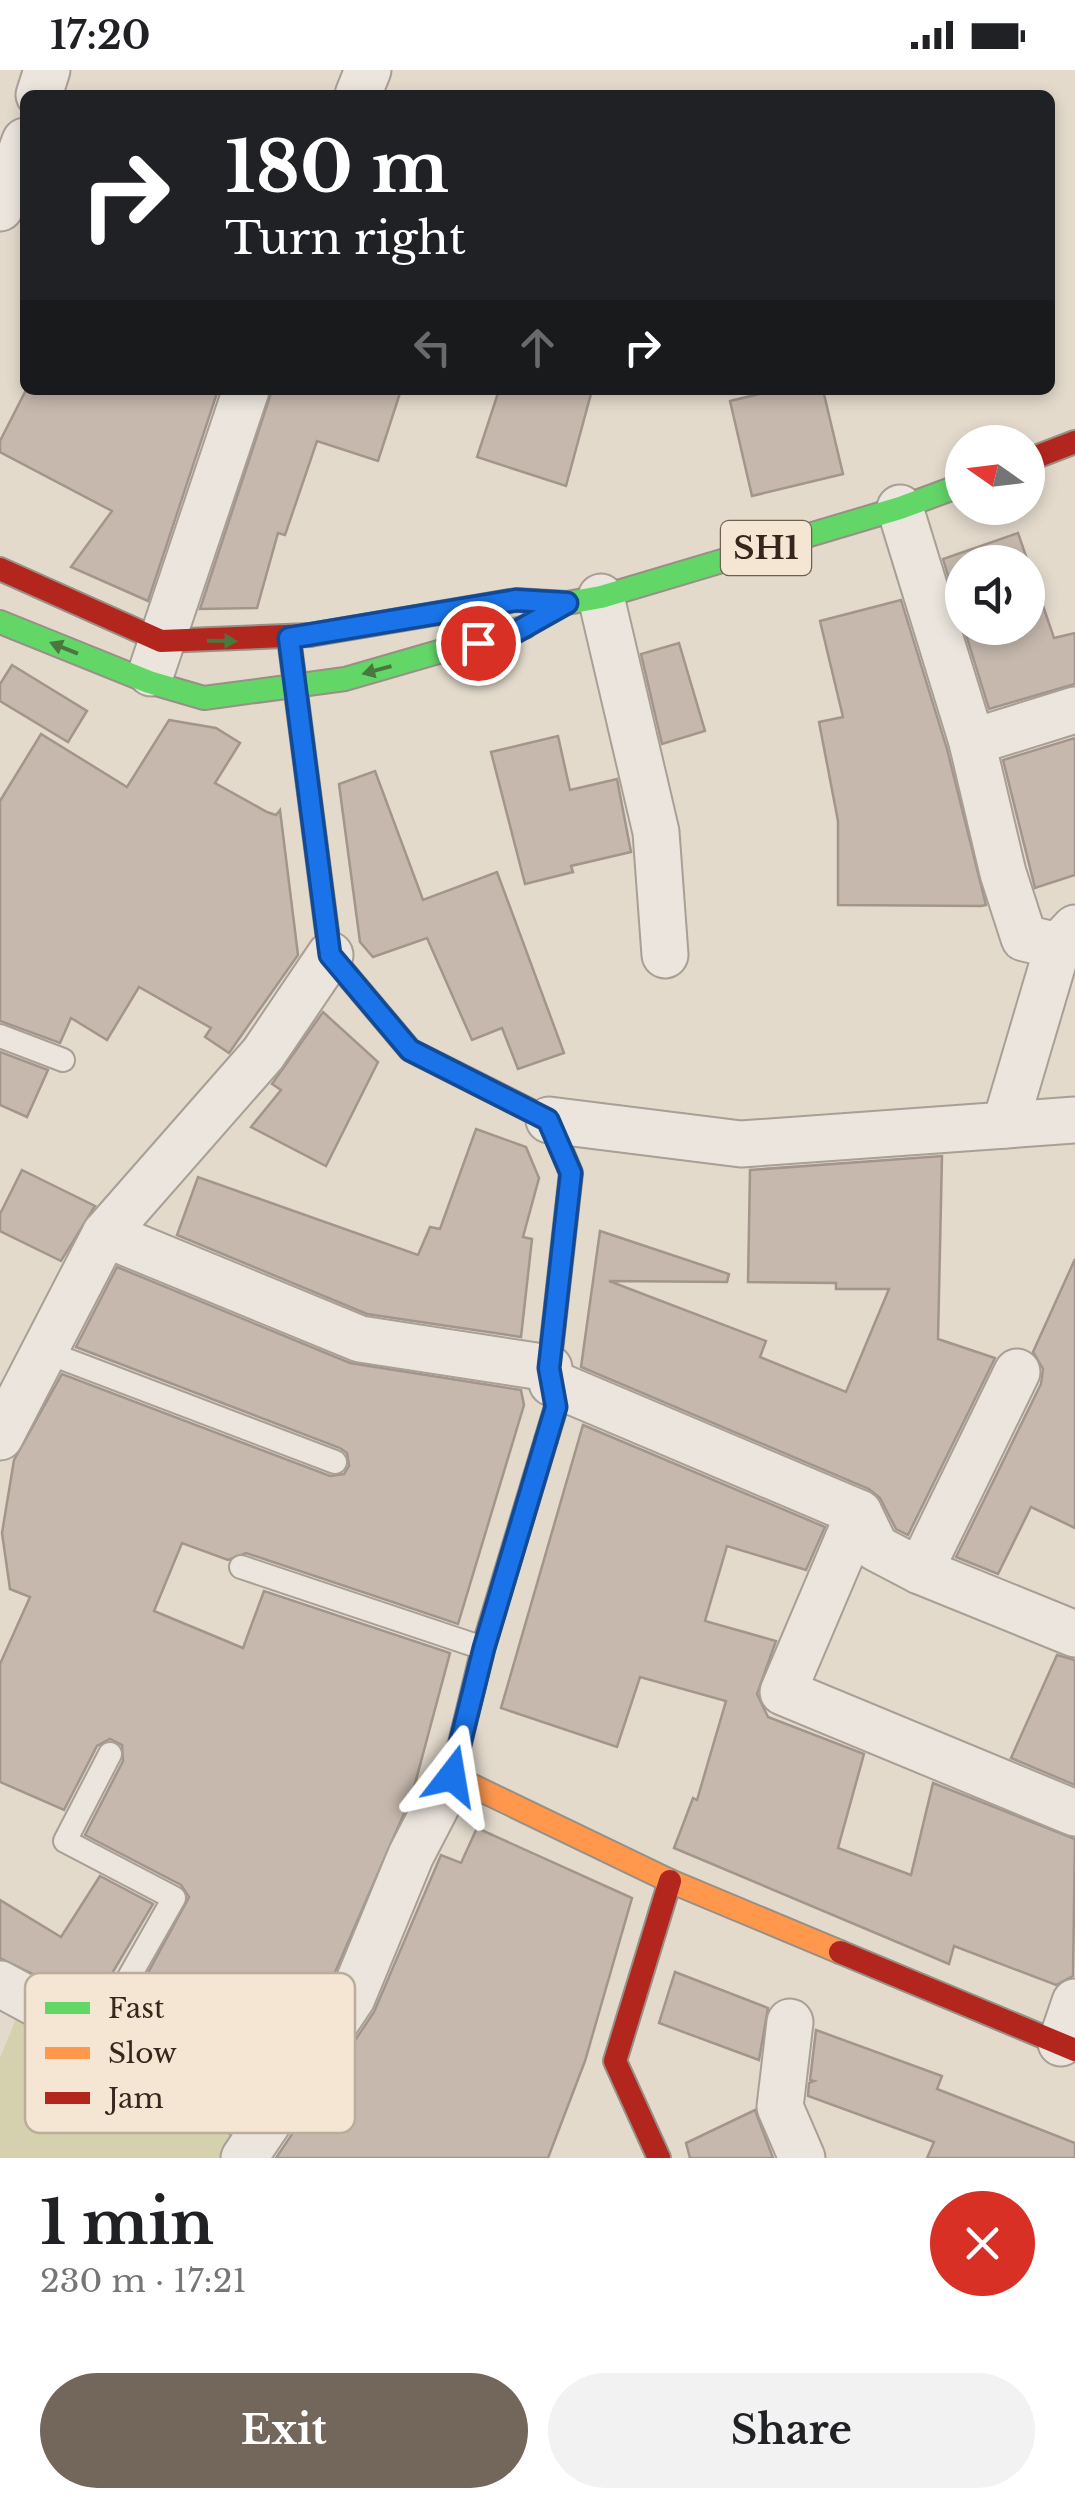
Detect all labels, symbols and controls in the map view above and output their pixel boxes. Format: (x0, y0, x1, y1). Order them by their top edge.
text: 17:20 (50, 12, 150, 59)
text: 180 m (225, 124, 449, 211)
icon: right (60, 130, 190, 260)
text: Turn right (225, 210, 466, 266)
icon: left (405, 320, 460, 375)
icon: ahead (510, 320, 565, 375)
icon: right (615, 320, 670, 375)
north arrow (945, 425, 1045, 525)
map controls (945, 425, 1045, 645)
road number: SH1 (721, 521, 811, 575)
button: sound (945, 545, 1045, 645)
pin (436, 601, 521, 686)
icon: arrive (451, 616, 506, 671)
one-way arrow (207, 633, 239, 649)
one-way arrow (49, 639, 79, 655)
one-way arrow (362, 663, 393, 679)
position arrow (400, 1724, 504, 1828)
legend (25, 1973, 355, 2133)
text: Fast (108, 1991, 165, 2026)
text: Slow (108, 2036, 177, 2071)
text: Jam (104, 2081, 164, 2116)
text: 1 min (40, 2186, 214, 2260)
button: close (930, 2191, 1035, 2296)
text: 230 m · 17:21 (40, 2261, 247, 2301)
button: Exit (40, 2373, 528, 2488)
button: Share (548, 2373, 1035, 2488)

